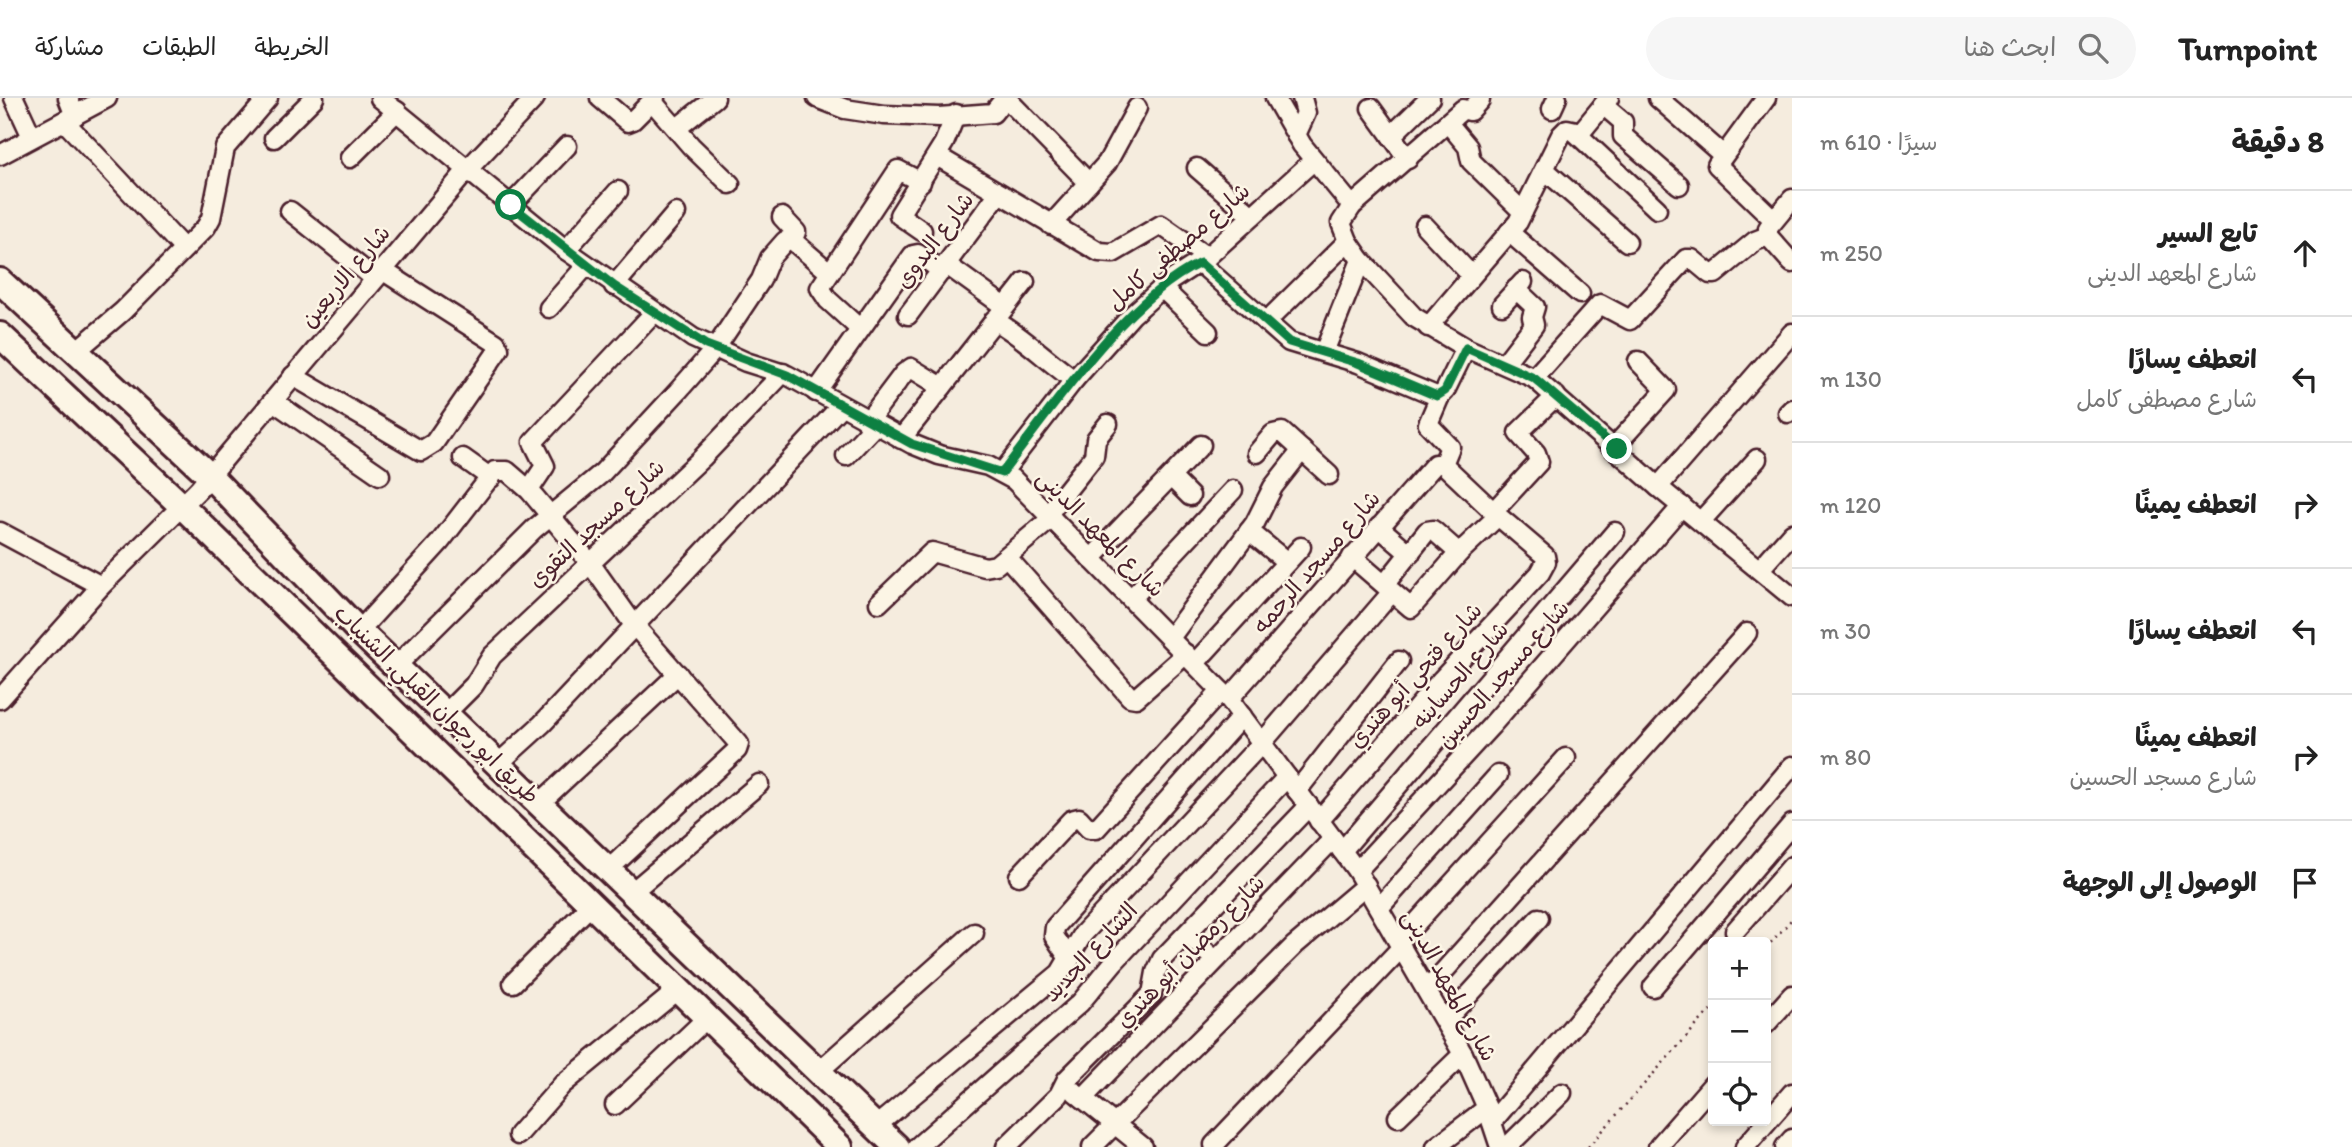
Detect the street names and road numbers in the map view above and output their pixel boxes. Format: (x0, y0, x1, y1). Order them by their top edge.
street label: شارع مصطفى كامل (1101, 176, 1257, 317)
street label: شارع البدوى (889, 186, 981, 295)
street label: شارع الاربعين (294, 219, 398, 334)
street label: شارع مسجد التقوى (522, 453, 671, 595)
street label: شارع المعهد الدينى (1030, 463, 1171, 604)
street label: شارع مسجد الرحمه (1246, 484, 1388, 641)
street label: شارع مسجد الحسين (1431, 594, 1577, 755)
street label: شارع فتحي أبو هندي (1342, 596, 1493, 758)
street label: طريق ابو رجوان القبلي, الشنباب (324, 599, 546, 815)
street label: شارع الحساينه (1406, 615, 1516, 736)
street label: شارع رمضان أبو هندي (1110, 868, 1273, 1036)
street label: الشارع الجديد (1037, 896, 1145, 1009)
street label: شارع المعهد الدينى (1395, 904, 1503, 1067)

